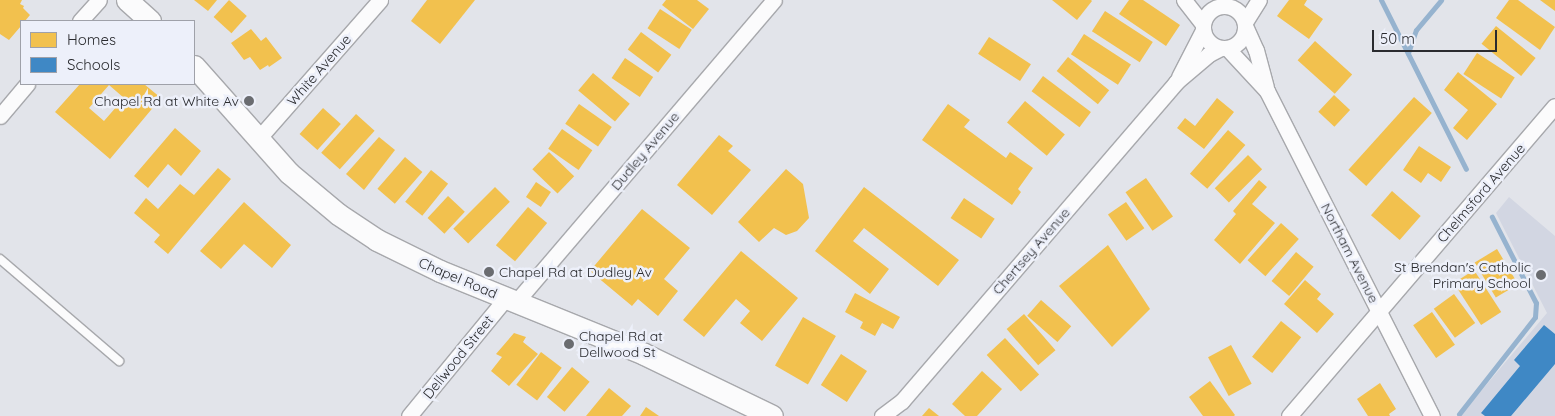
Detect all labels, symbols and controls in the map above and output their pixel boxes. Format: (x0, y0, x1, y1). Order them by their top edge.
legend (20, 20, 195, 85)
scale bar (1375, 20, 1500, 52)
text: 50 m (1380, 29, 1415, 48)
text: Homes (67, 30, 116, 49)
street label: White Avenue (284, 31, 354, 109)
text: Schools (67, 55, 120, 74)
place label: Chapel Rd at White Av (94, 93, 239, 109)
marker: Chapel Rd at White Av (243, 95, 255, 107)
street label: Dudley Avenue (607, 108, 683, 194)
street label: Chelmsford Avenue (1433, 140, 1529, 246)
street label: Northam Avenue (1318, 200, 1382, 306)
street label: Chertsey Avenue (989, 204, 1073, 298)
street label: Chapel Road (416, 254, 500, 302)
place label: St Brendan's Catholic Primary School (1394, 259, 1531, 292)
place label: Chapel Rd at Dudley Av (499, 264, 652, 280)
marker: Chapel Rd at Dudley Av (483, 266, 495, 278)
marker: St Brendan's Catholic Primary School (1535, 269, 1547, 281)
street label: Dellwood Street (419, 312, 497, 402)
place label: Chapel Rd at Dellwood St (579, 328, 663, 361)
marker: Chapel Rd at Dellwood St (563, 338, 575, 350)

